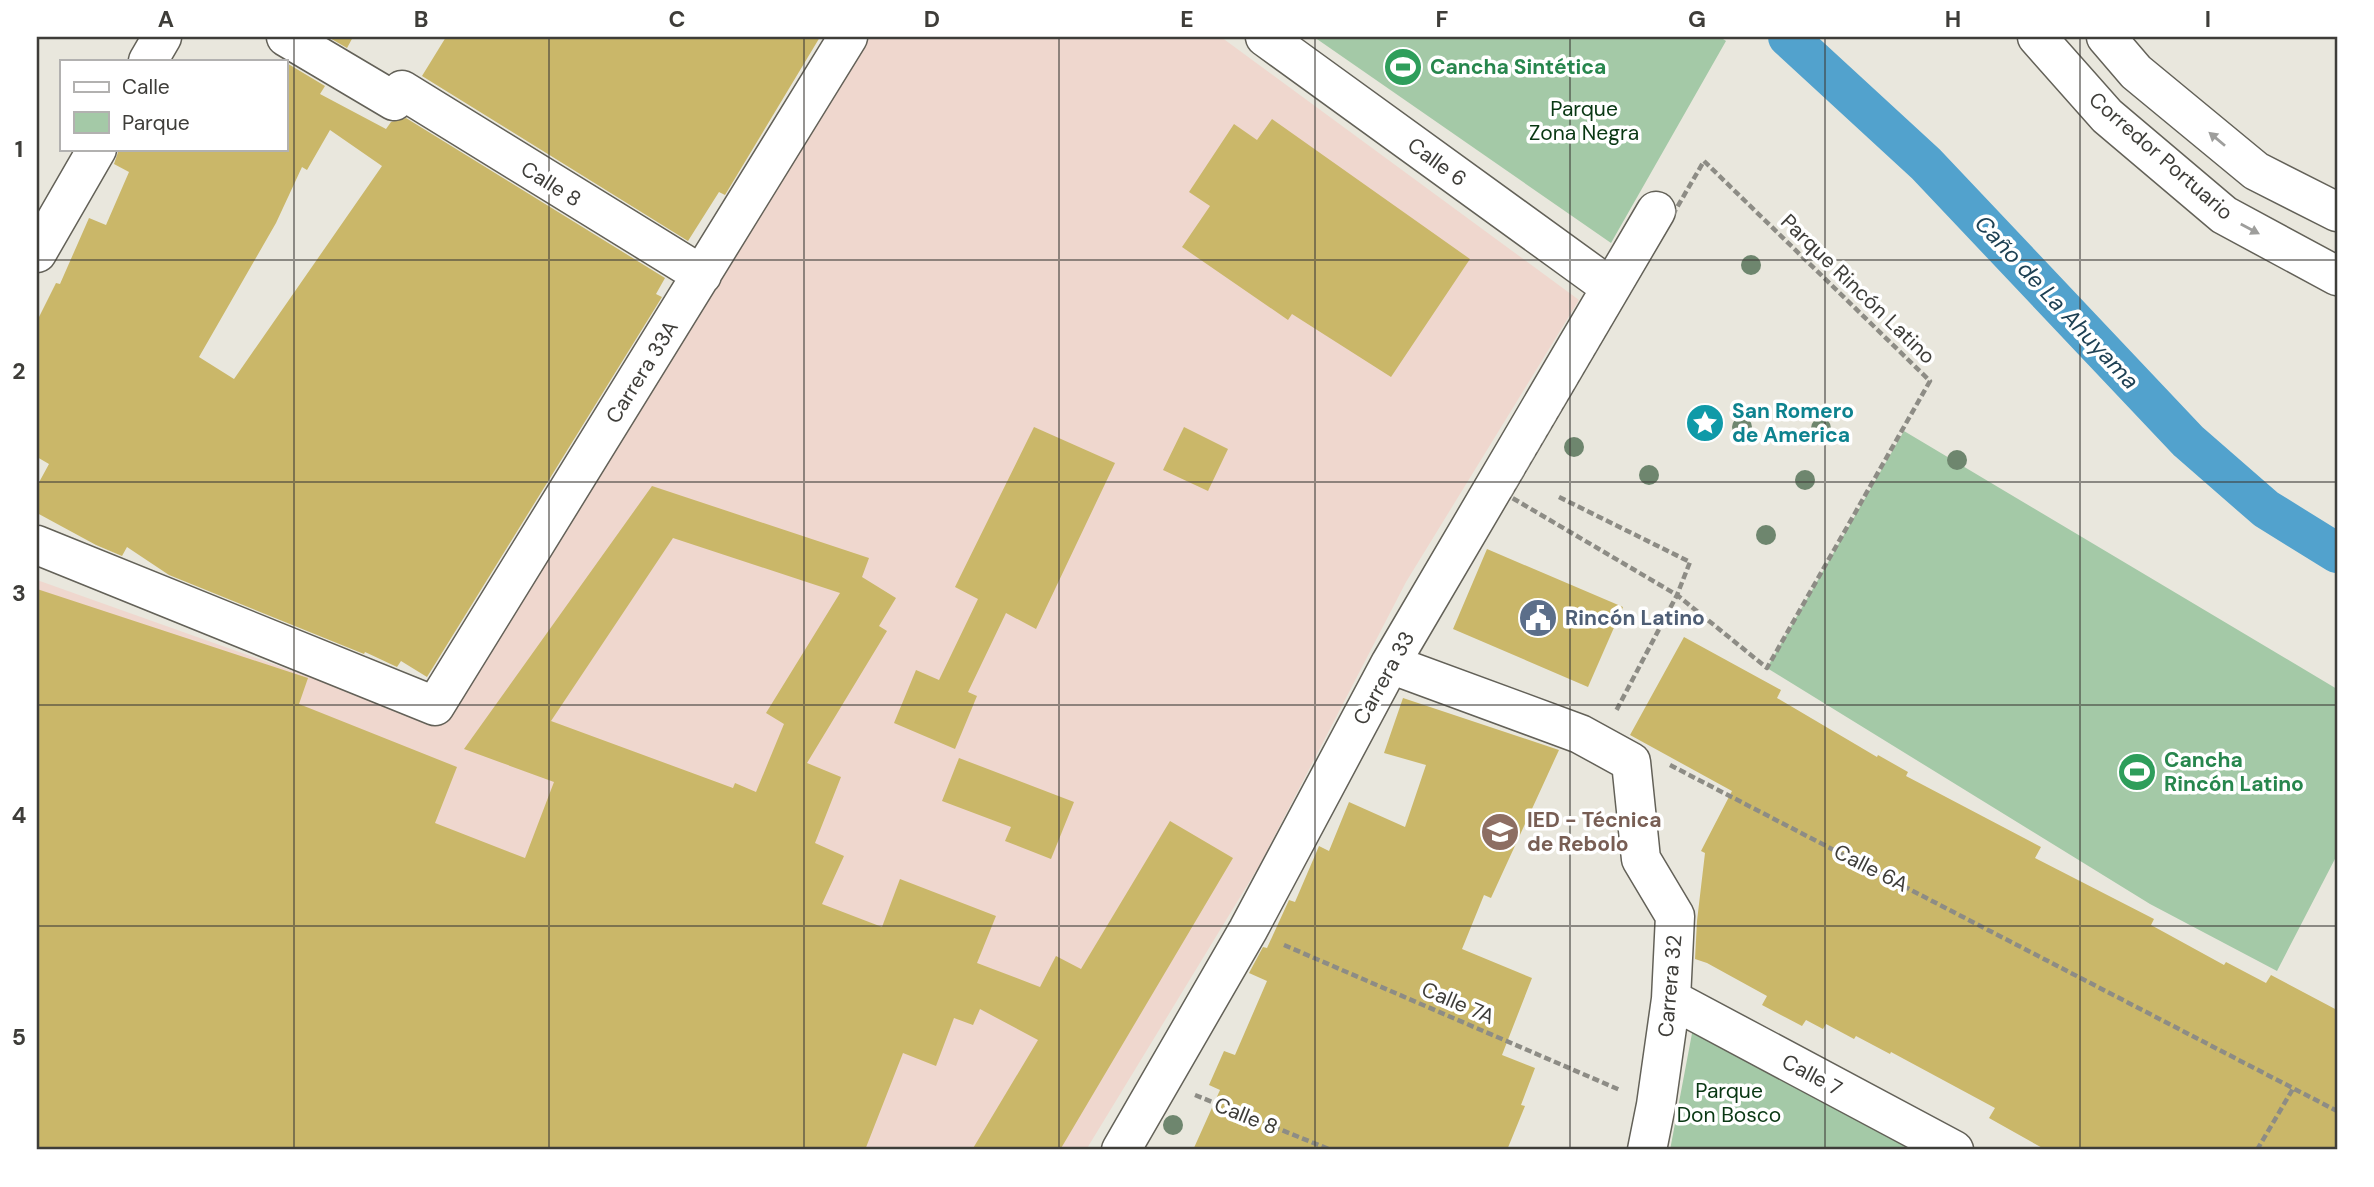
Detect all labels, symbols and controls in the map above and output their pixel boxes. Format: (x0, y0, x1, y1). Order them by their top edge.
text: A (158, 4, 174, 34)
text: B (414, 4, 428, 34)
text: C (669, 4, 685, 34)
text: D (924, 4, 940, 34)
text: E (1180, 4, 1194, 34)
text: F (1436, 4, 1449, 34)
text: G (1688, 4, 1706, 34)
text: H (1945, 4, 1961, 34)
text: I (2205, 4, 2211, 34)
sports icon: Cancha Sintética (1382, 46, 1424, 88)
place label: Cancha Sintética (1430, 53, 1606, 81)
legend (60, 60, 287, 150)
text: Calle (122, 73, 170, 101)
street label: Corredor Portuario (2083, 86, 2239, 226)
park label: Parque Zona Negra (1529, 95, 1639, 147)
text: Parque (122, 109, 190, 137)
street label: Calle 6 (1402, 131, 1472, 193)
one-way arrow (2208, 131, 2226, 147)
text: 1 (15, 134, 23, 164)
street label: Calle 8 (516, 155, 586, 213)
street label: Parque Rincón Latino (1775, 208, 1941, 370)
water label: Caño de La Ahuyama (1968, 208, 2146, 396)
one-way arrow (2240, 223, 2260, 235)
street label: Carrera 33A (599, 315, 685, 429)
text: 2 (12, 356, 26, 386)
place label: San Romero de America (1732, 397, 1854, 449)
place icon: San Romero de America (1684, 402, 1726, 444)
text: 3 (12, 578, 26, 608)
public building icon: Rincón Latino (1517, 597, 1559, 639)
place label: Rincón Latino (1565, 604, 1705, 632)
street label: Carrera 33 (1347, 626, 1421, 730)
place label: Cancha Rincón Latino (2164, 746, 2304, 798)
sports icon: Cancha Rincón Latino (2116, 751, 2158, 793)
text: 4 (12, 800, 27, 830)
place label: IED - Técnica de Rebolo (1527, 806, 1662, 858)
school or university icon: IED - Técnica de Rebolo (1479, 811, 1521, 853)
street label: Calle 6A (1829, 837, 1913, 899)
street label: Carrera 32 (1652, 934, 1688, 1038)
street label: Calle 7A (1417, 975, 1499, 1031)
text: 5 (12, 1022, 26, 1052)
street label: Calle 7 (1777, 1047, 1847, 1103)
park label: Parque Don Bosco (1677, 1077, 1781, 1129)
street label: Calle 8 (1210, 1091, 1282, 1141)

